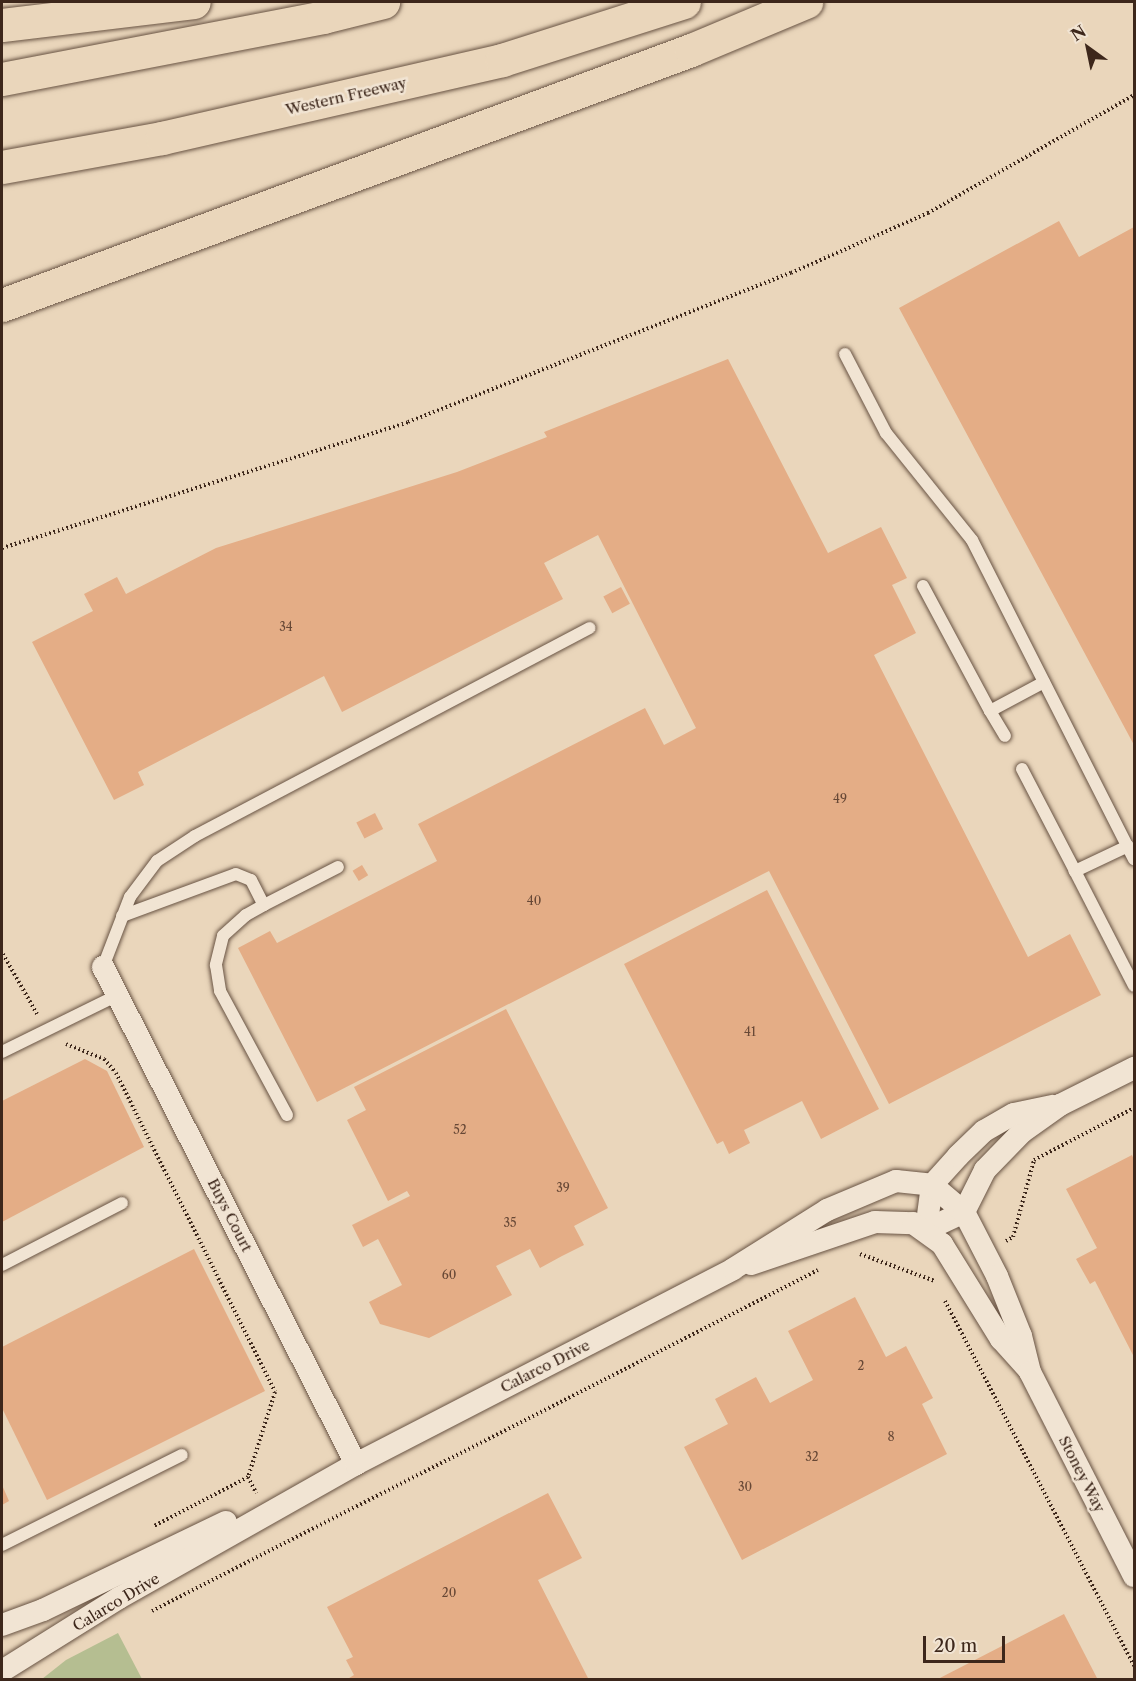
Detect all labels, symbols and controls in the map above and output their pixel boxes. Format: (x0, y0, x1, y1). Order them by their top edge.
north arrow (1058, 18, 1118, 78)
text: N (1067, 21, 1089, 45)
street label: Western Freeway (284, 73, 408, 119)
house number: 34 (279, 620, 293, 634)
house number: 49 (833, 792, 847, 806)
house number: 40 (527, 894, 541, 908)
house number: 41 (744, 1025, 756, 1039)
house number: 52 (453, 1123, 467, 1137)
street label: Buys Court (204, 1175, 256, 1255)
house number: 39 (556, 1181, 570, 1195)
house number: 35 (503, 1216, 517, 1230)
house number: 60 (442, 1268, 456, 1282)
street label: Calarco Drive (497, 1336, 593, 1396)
house number: 2 (858, 1359, 864, 1373)
house number: 8 (887, 1430, 895, 1444)
street label: Stoney Way (1055, 1432, 1109, 1516)
house number: 32 (805, 1450, 819, 1464)
house number: 30 (738, 1480, 752, 1494)
street label: Calarco Drive (69, 1569, 163, 1635)
house number: 20 (442, 1586, 456, 1600)
scale bar (926, 1624, 1008, 1662)
text: 20 m (934, 1635, 977, 1657)

